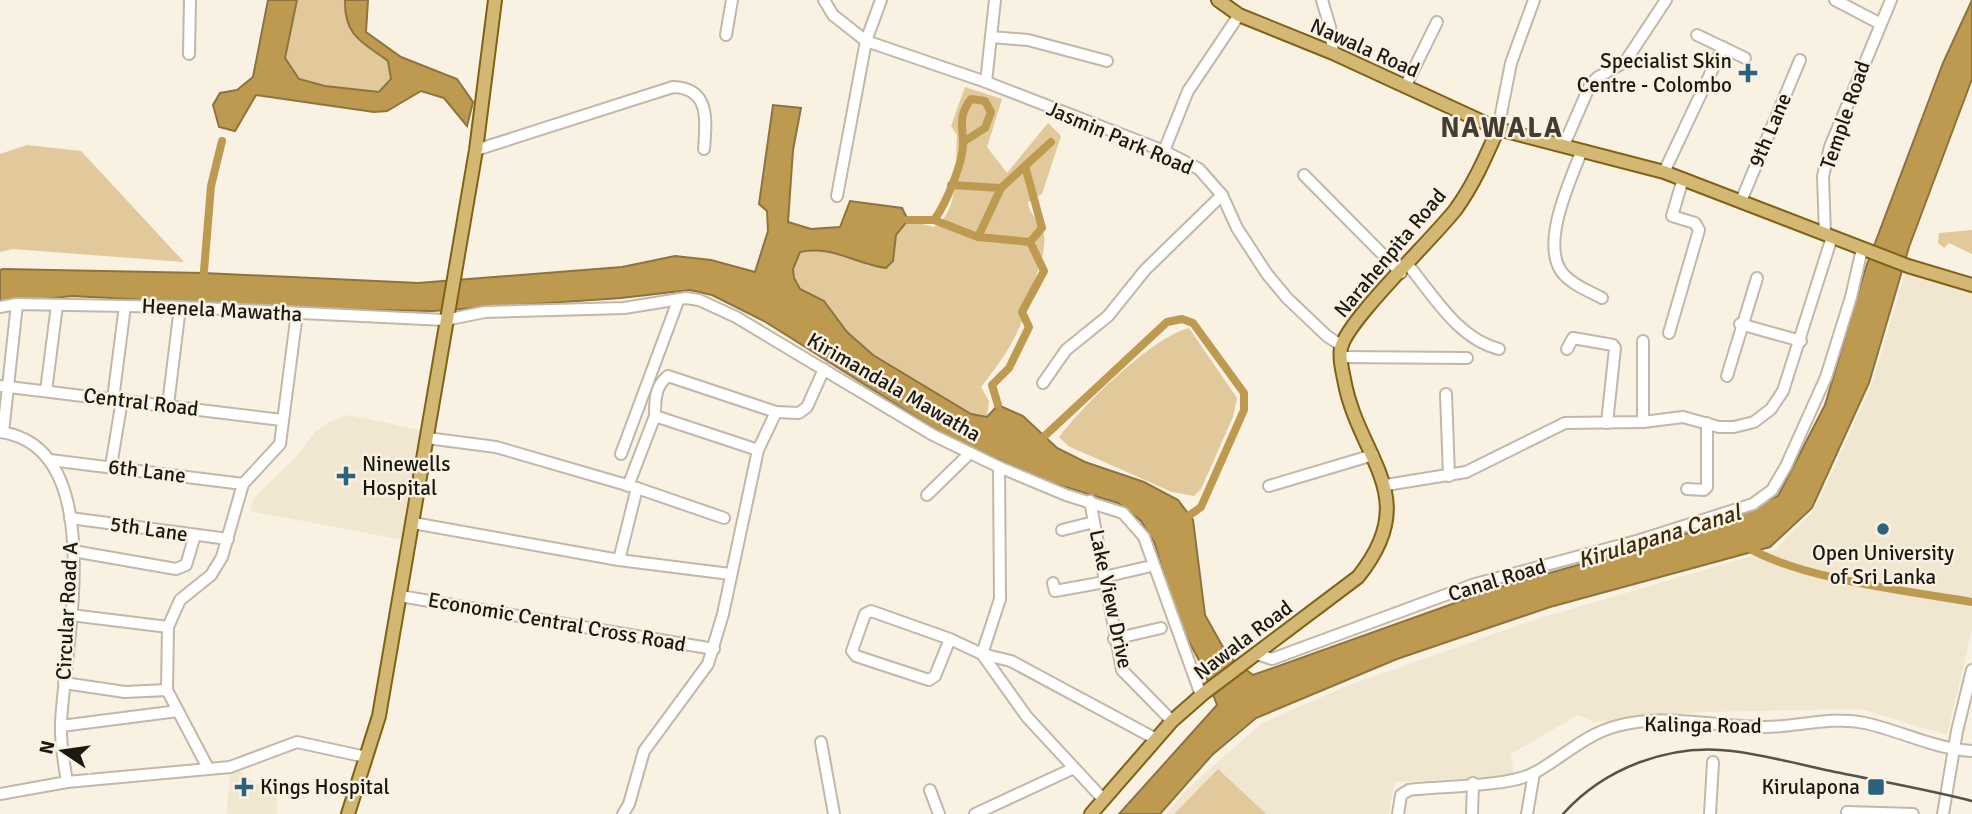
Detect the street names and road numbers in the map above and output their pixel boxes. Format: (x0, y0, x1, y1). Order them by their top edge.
street label: Nawala Road (1306, 12, 1424, 84)
street label: Temple Road (1814, 57, 1876, 173)
street label: 9th Lane (1743, 89, 1797, 171)
street label: Jasmin Park Road (1043, 95, 1197, 181)
street label: Narahenpita Road (1328, 183, 1452, 323)
street label: Heenela Mawatha (141, 293, 303, 327)
street label: Kirimandala Mawatha (803, 327, 985, 447)
street label: Central Road (82, 382, 200, 422)
street label: 6th Lane (107, 453, 187, 489)
street label: 5th Lane (109, 511, 189, 547)
street label: Lake View Drive (1084, 527, 1138, 671)
street label: Circular Road A (50, 541, 84, 681)
street label: Canal Road (1445, 553, 1549, 607)
street label: Economic Central Cross Road (426, 586, 688, 658)
street label: Nawala Road (1189, 595, 1297, 685)
street label: Kalinga Road (1644, 711, 1762, 739)

